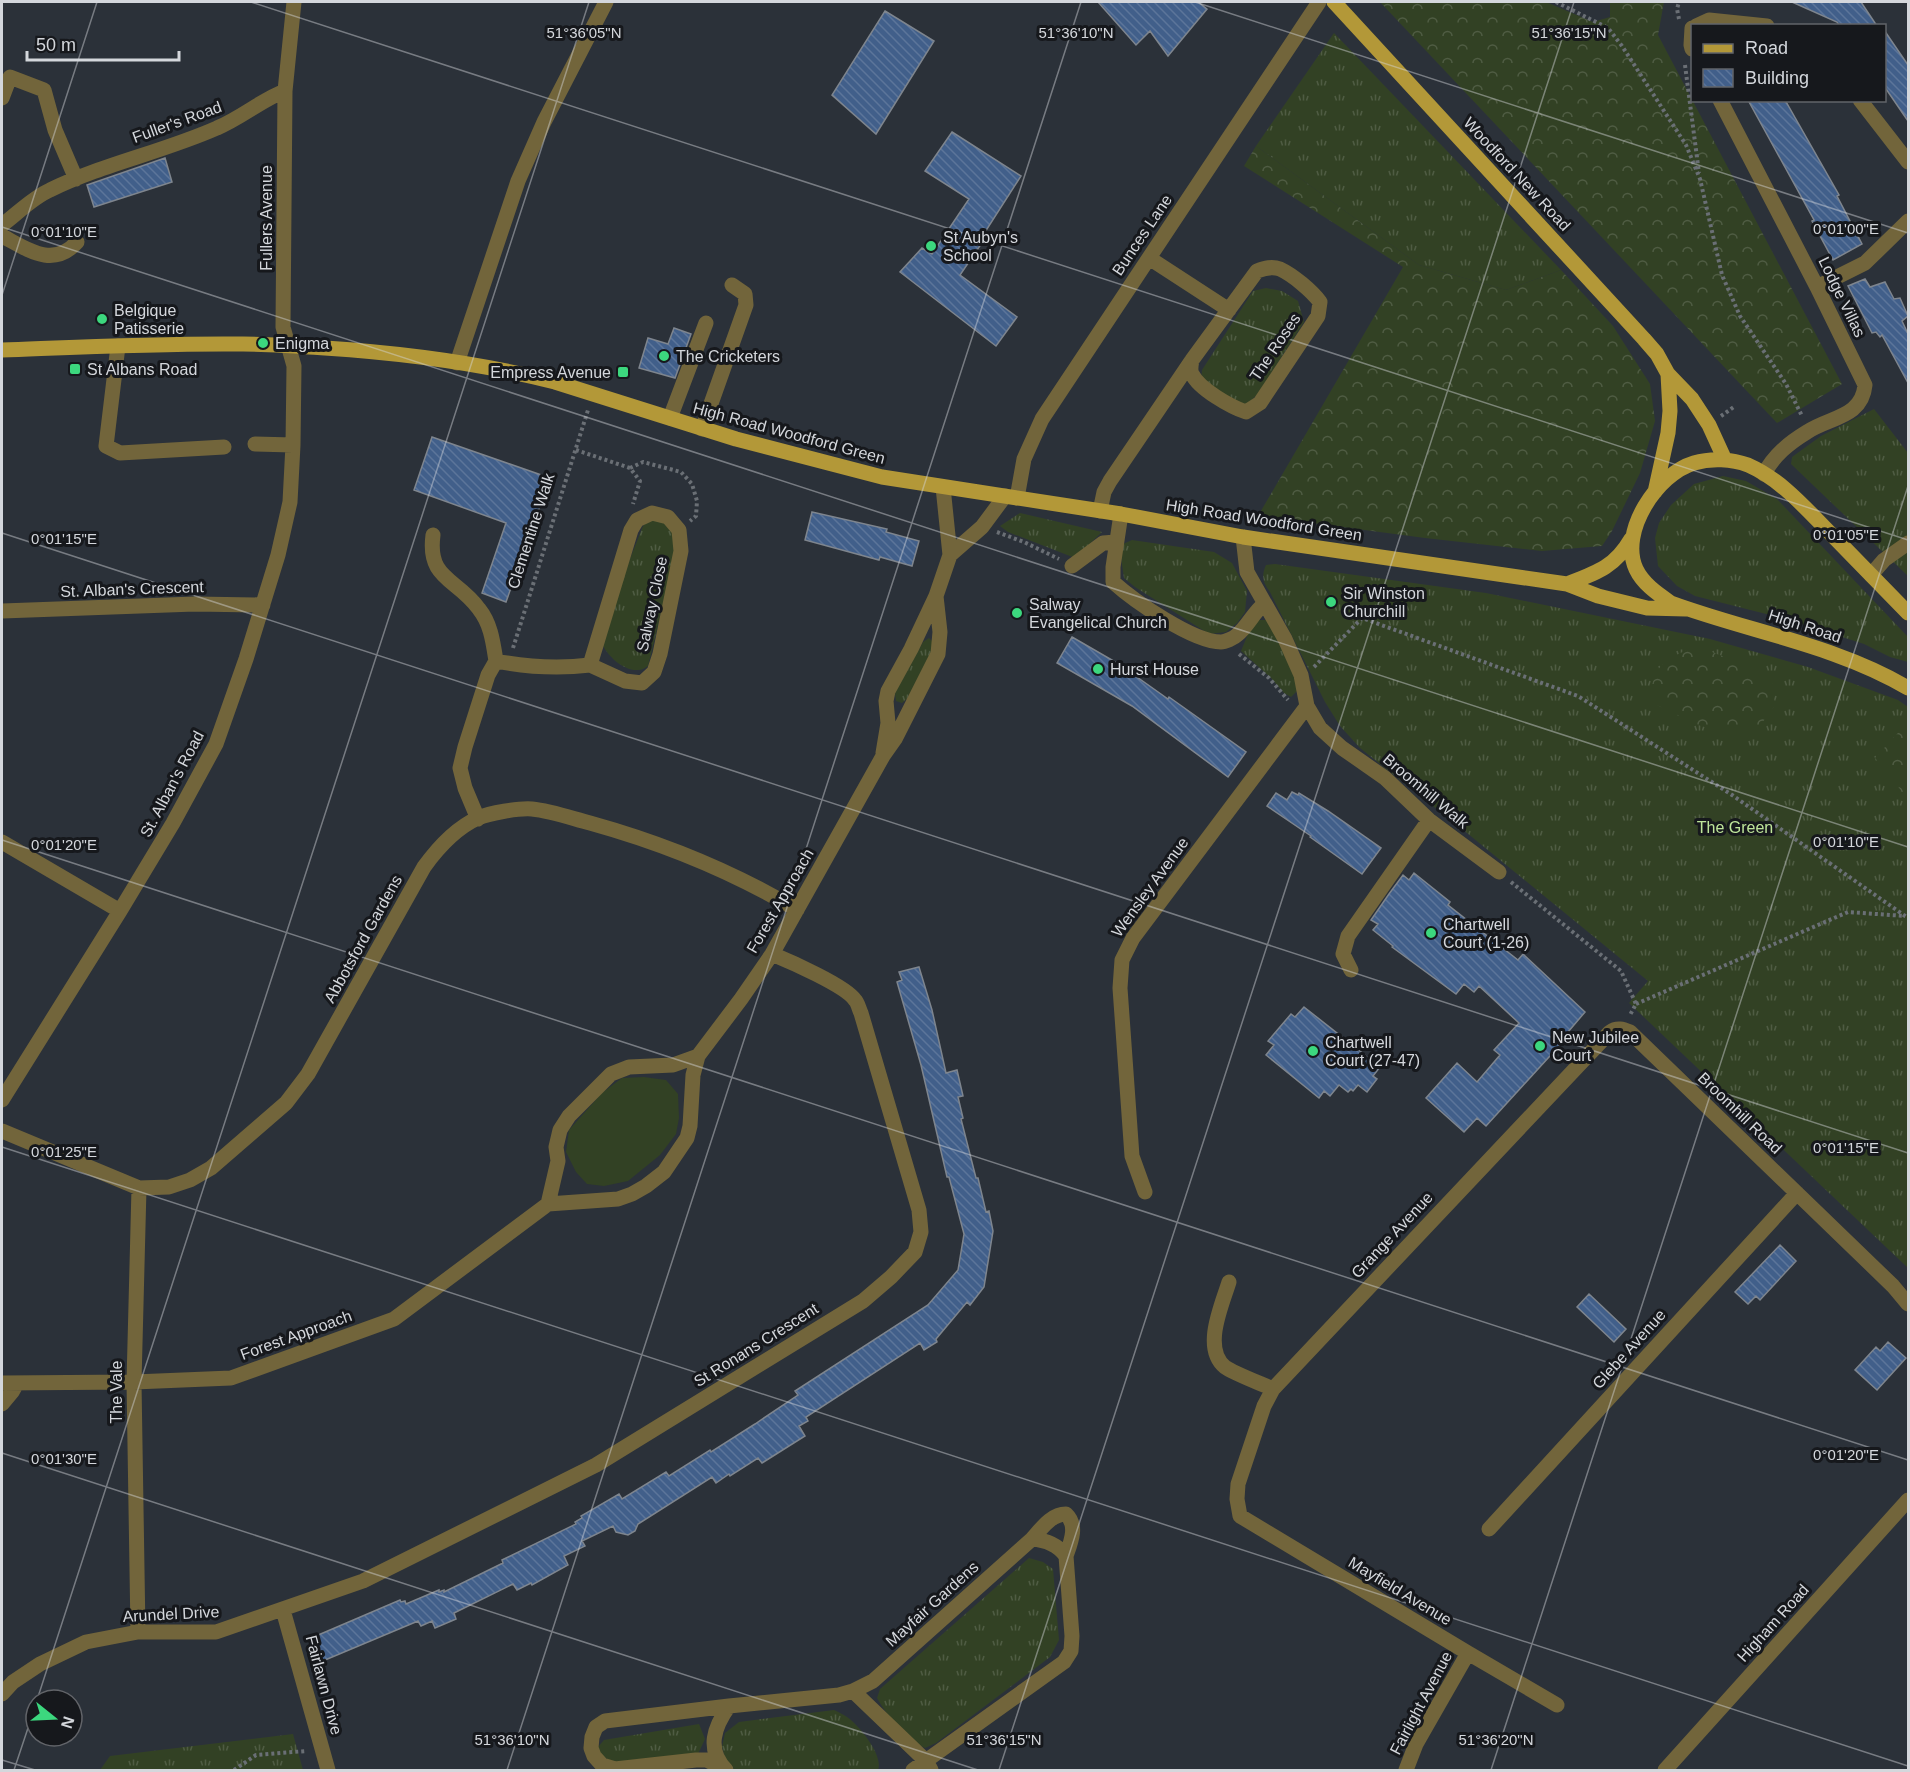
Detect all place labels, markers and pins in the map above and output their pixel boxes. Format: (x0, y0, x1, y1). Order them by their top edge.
place label: St Aubyn's School (943, 229, 1018, 264)
marker: St Aubyn's School (924, 239, 938, 253)
place label: Belgique Patisserie (114, 302, 184, 337)
marker: Belgique Patisserie (95, 312, 109, 326)
place label: Enigma (275, 335, 329, 352)
marker: Enigma (256, 336, 270, 350)
place label: The Cricketers (676, 348, 780, 365)
marker: The Cricketers (657, 349, 671, 363)
place label: St Albans Road (87, 361, 197, 378)
marker: St Albans Road (68, 362, 82, 376)
place label: Empress Avenue (490, 364, 611, 381)
marker: Empress Avenue (616, 365, 630, 379)
place label: Sir Winston Churchill (1343, 585, 1425, 620)
marker: Sir Winston Churchill (1324, 595, 1338, 609)
place label: Salway Evangelical Church (1029, 596, 1167, 631)
marker: Salway Evangelical Church (1010, 606, 1024, 620)
place label: Hurst House (1110, 661, 1199, 678)
marker: Hurst House (1091, 662, 1105, 676)
place label: Chartwell Court (1-26) (1443, 916, 1529, 951)
marker: Chartwell Court (1-26) (1424, 926, 1438, 940)
place label: New Jubilee Court (1552, 1029, 1639, 1064)
place label: Chartwell Court (27-47) (1325, 1034, 1420, 1069)
marker: New Jubilee Court (1533, 1039, 1547, 1053)
marker: Chartwell Court (27-47) (1306, 1044, 1320, 1058)

